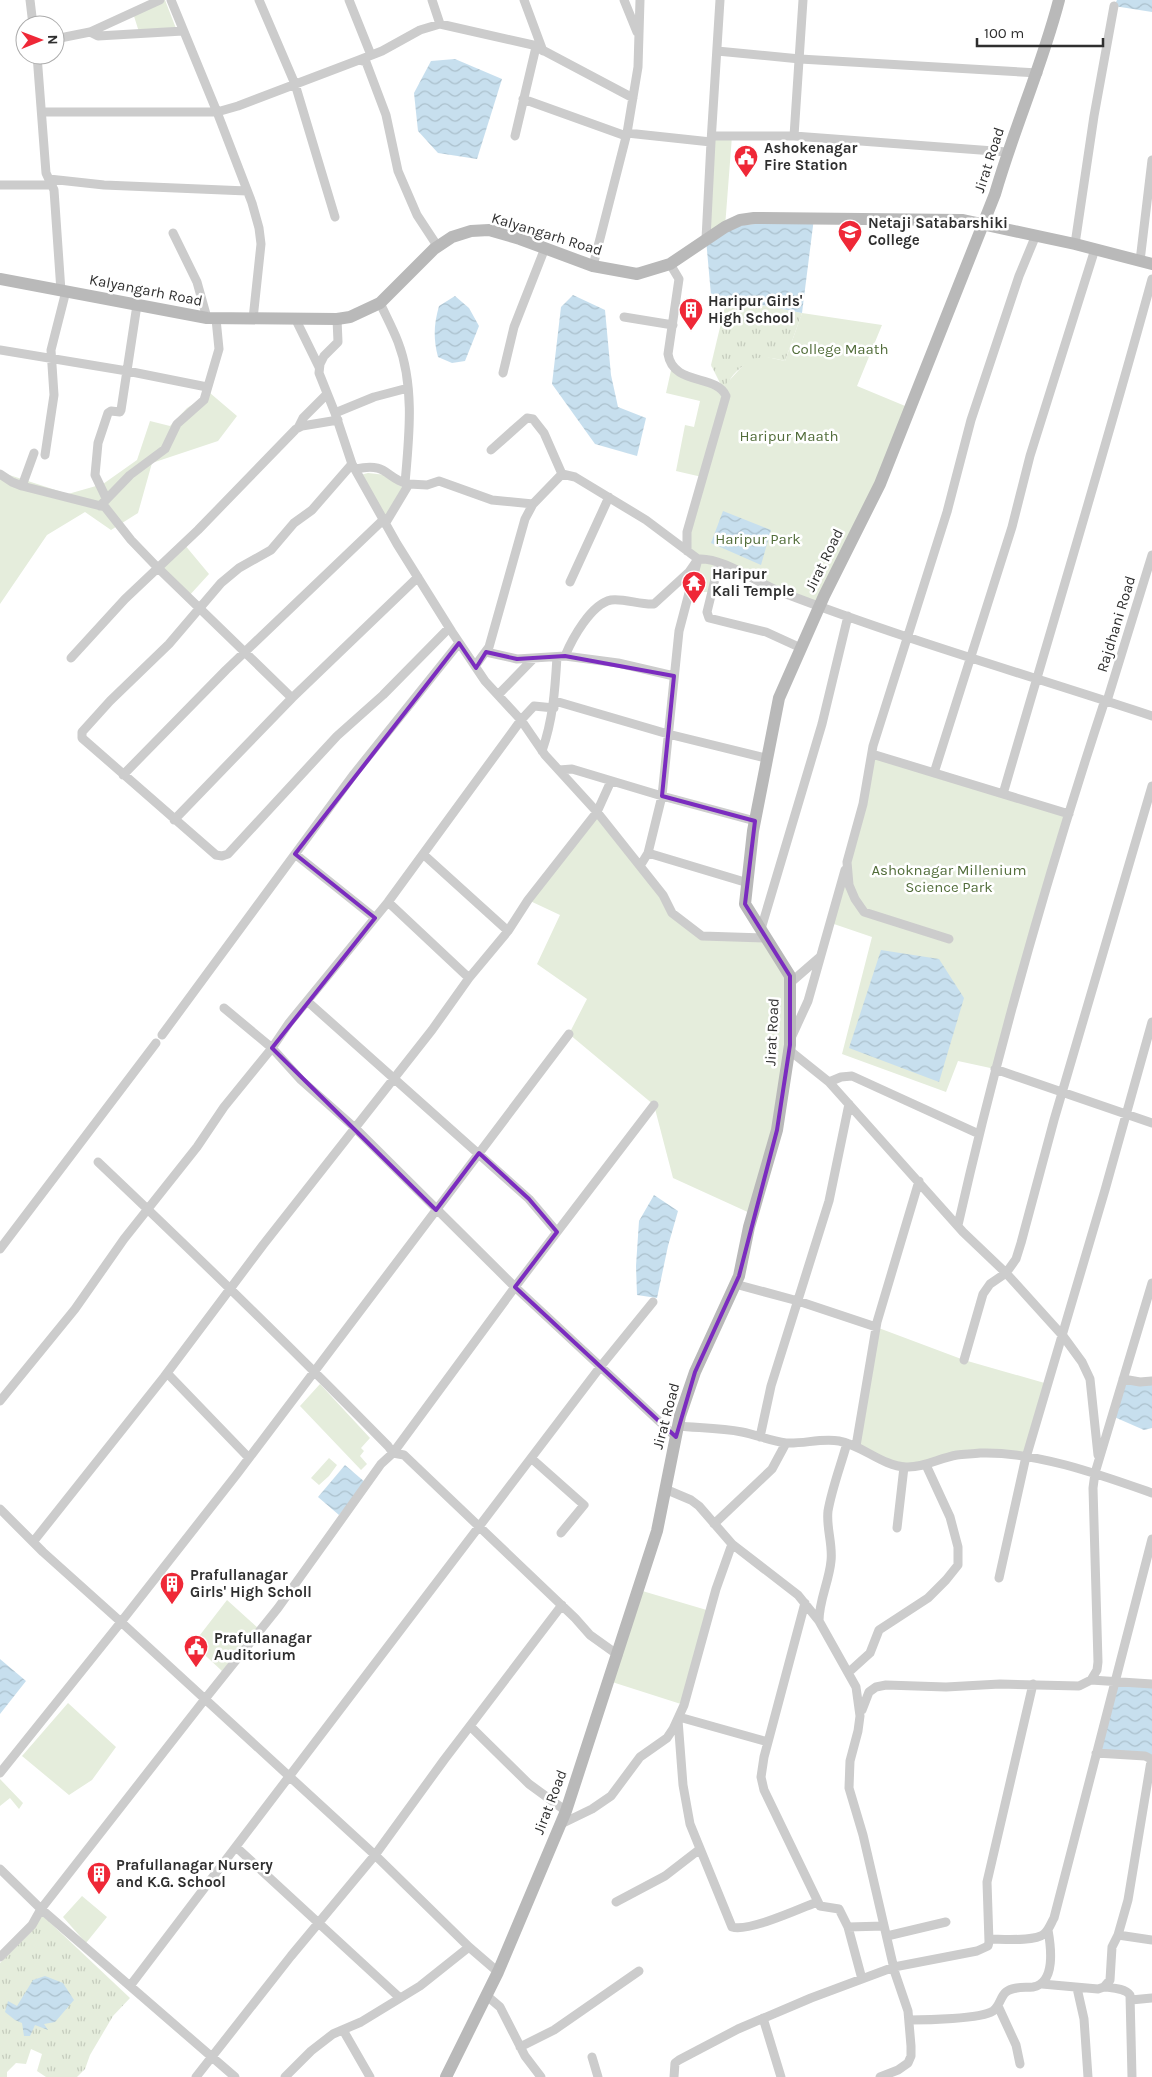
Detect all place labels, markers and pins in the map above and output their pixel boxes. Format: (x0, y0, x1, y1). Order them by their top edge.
place label: Ashokenagar Fire Station (764, 139, 858, 174)
public building icon: Ashokenagar Fire Station (733, 144, 759, 178)
place label: Netaji Satabarshiki College (868, 214, 1008, 249)
school or university icon: Netaji Satabarshiki College (837, 219, 863, 253)
place label: Haripur Girls' High School (708, 292, 803, 327)
building icon: Haripur Girls' High School (678, 297, 704, 331)
place label: Haripur Kali Temple (712, 565, 794, 600)
temple icon: Haripur Kali Temple (681, 570, 707, 604)
place label: Prafullanagar Girls' High Scholl (190, 1566, 312, 1601)
building icon: Prafullanagar Girls' High Scholl (159, 1571, 185, 1605)
place label: Prafullanagar Auditorium (214, 1629, 312, 1664)
public building icon: Prafullanagar Auditorium (183, 1634, 209, 1668)
place label: Prafullanagar Nursery and K.G. School (116, 1856, 273, 1891)
building icon: Prafullanagar Nursery and K.G. School (86, 1861, 112, 1895)

